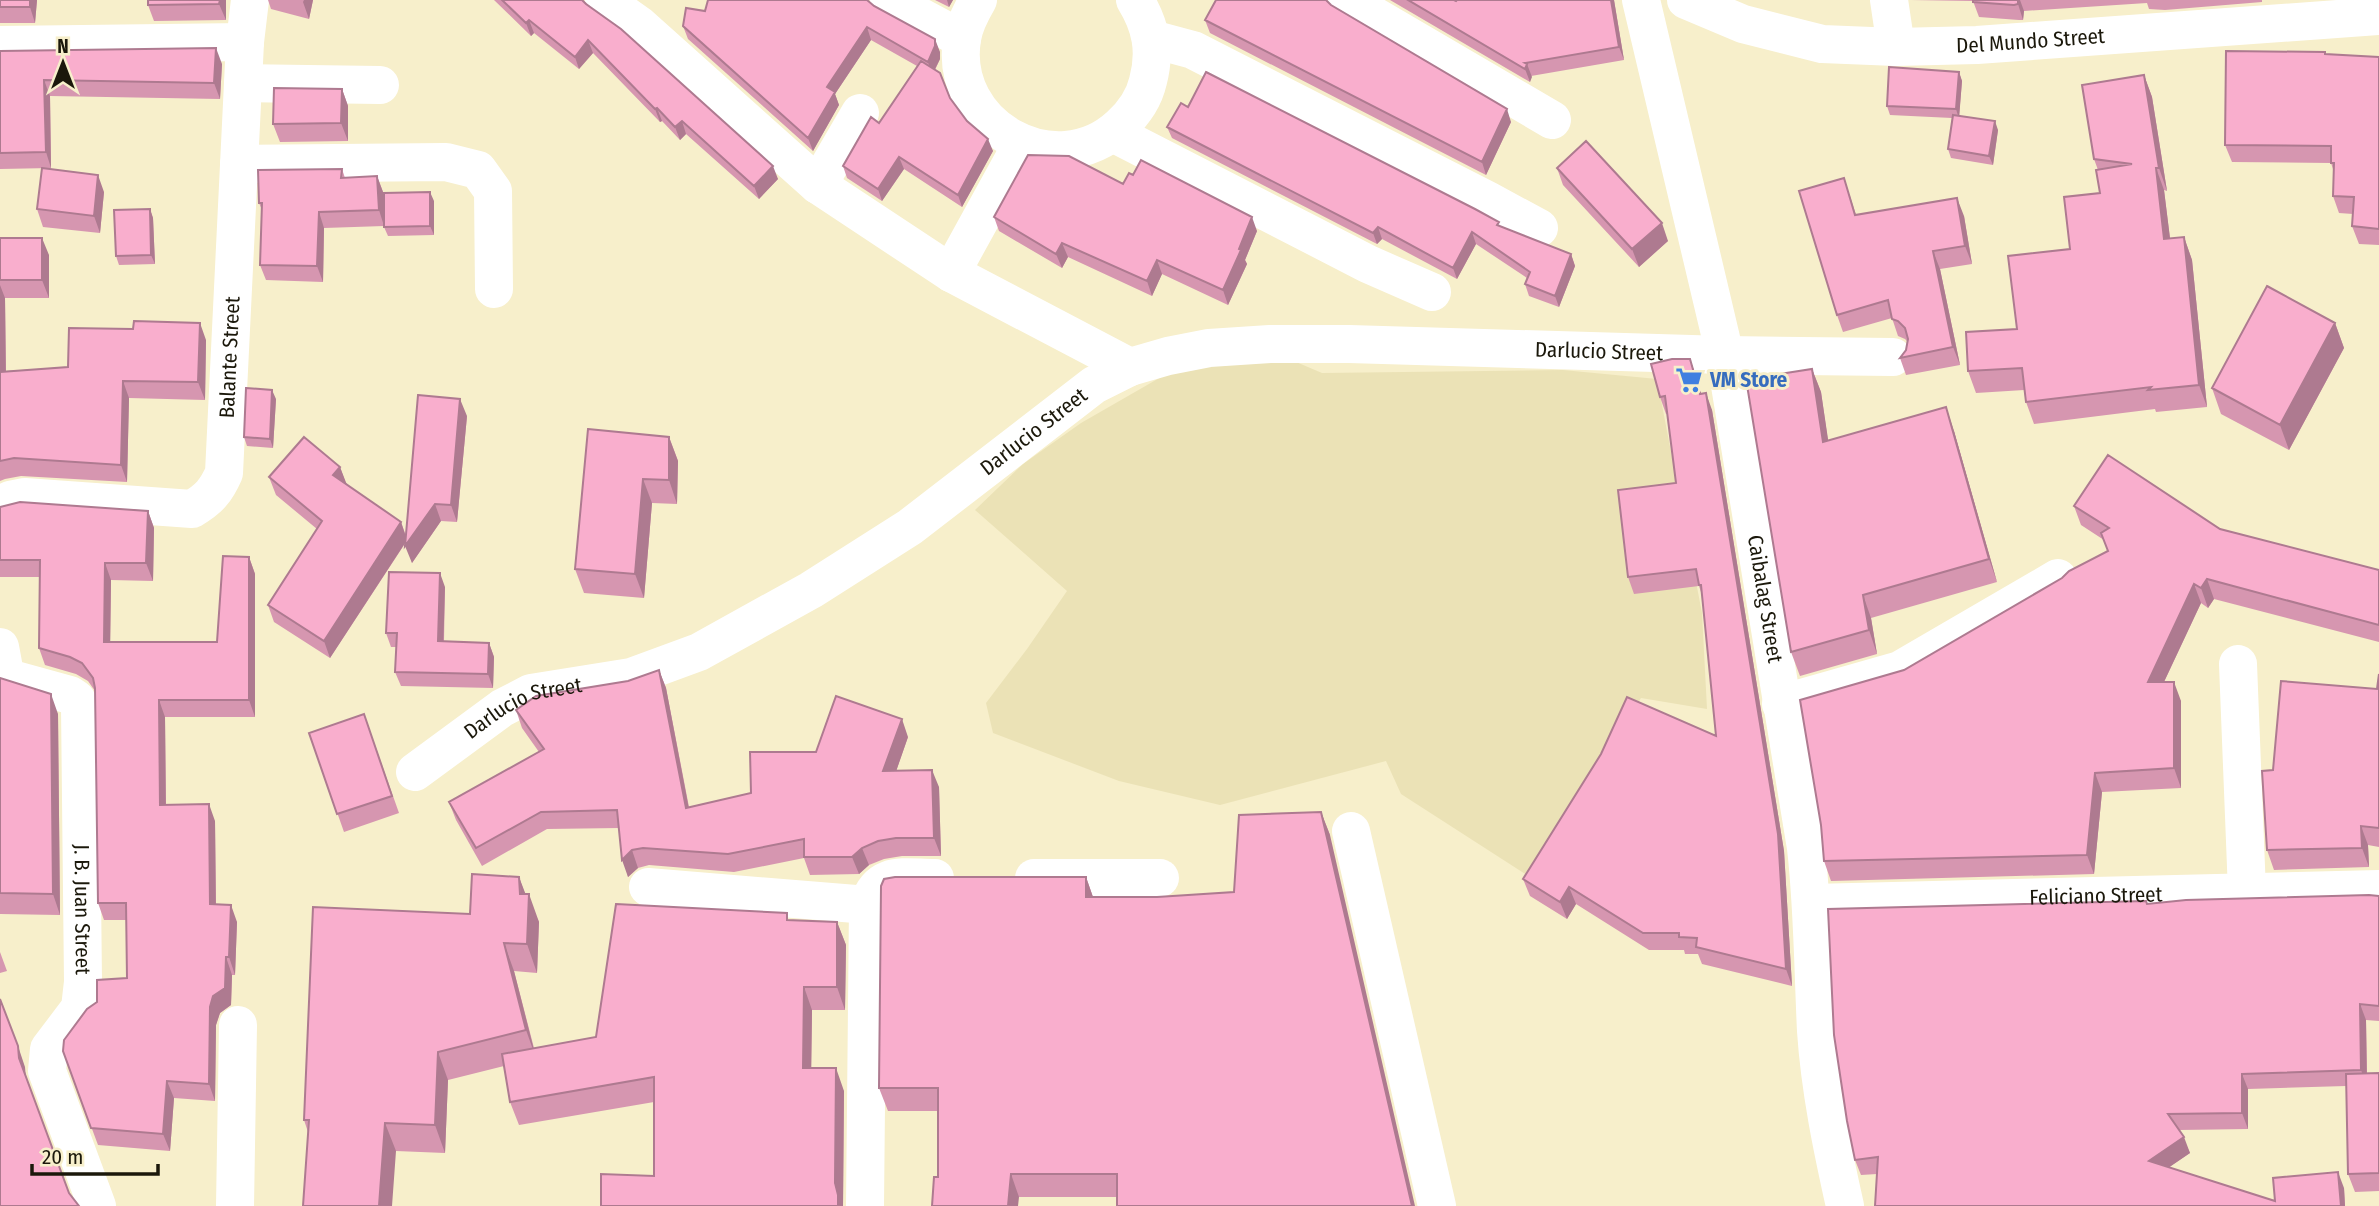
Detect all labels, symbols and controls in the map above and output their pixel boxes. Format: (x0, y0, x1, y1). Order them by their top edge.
street label: Del Mundo Street (1956, 23, 2106, 59)
north arrow (28, 28, 98, 98)
text: N (57, 35, 69, 58)
street label: Balante Street (214, 296, 246, 419)
street label: Darlucio Street (1535, 336, 1664, 366)
supermarket icon: VM Store (1674, 365, 1704, 395)
place label: VM Store (1709, 367, 1788, 393)
street label: Darlucio Street (975, 382, 1092, 481)
street label: Caibalag Street (1742, 533, 1788, 665)
street label: Darlucio Street (459, 672, 584, 745)
street label: J. B. Juan Street (69, 844, 96, 975)
street label: Feliciano Street (2029, 881, 2163, 911)
scale bar (32, 1132, 158, 1176)
text: 20 m (42, 1144, 83, 1170)

